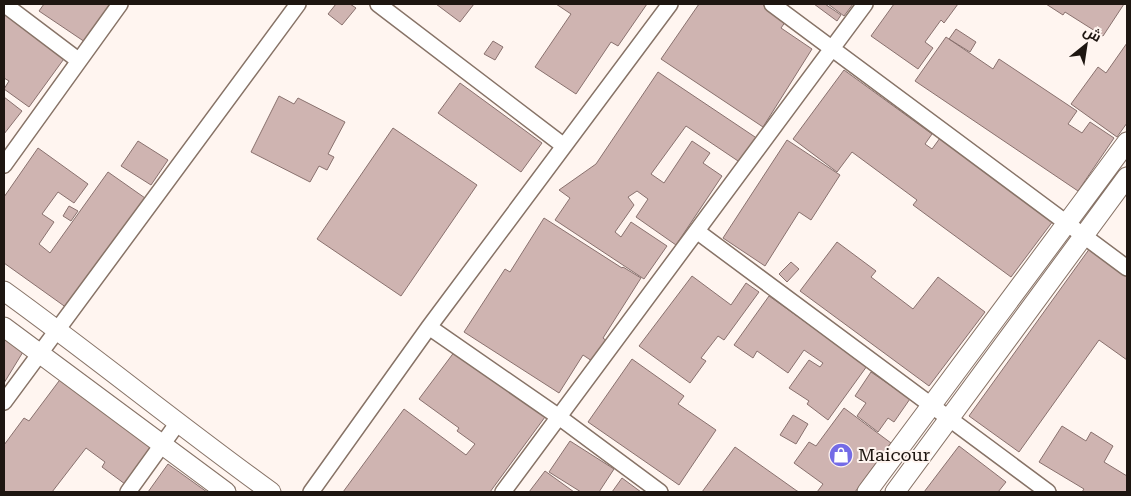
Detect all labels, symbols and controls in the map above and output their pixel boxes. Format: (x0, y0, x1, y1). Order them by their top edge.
north arrow (1061, 20, 1111, 70)
text: ش (1080, 22, 1104, 46)
shop icon: Maicour (828, 442, 854, 468)
place label: Maicour (858, 444, 930, 465)

